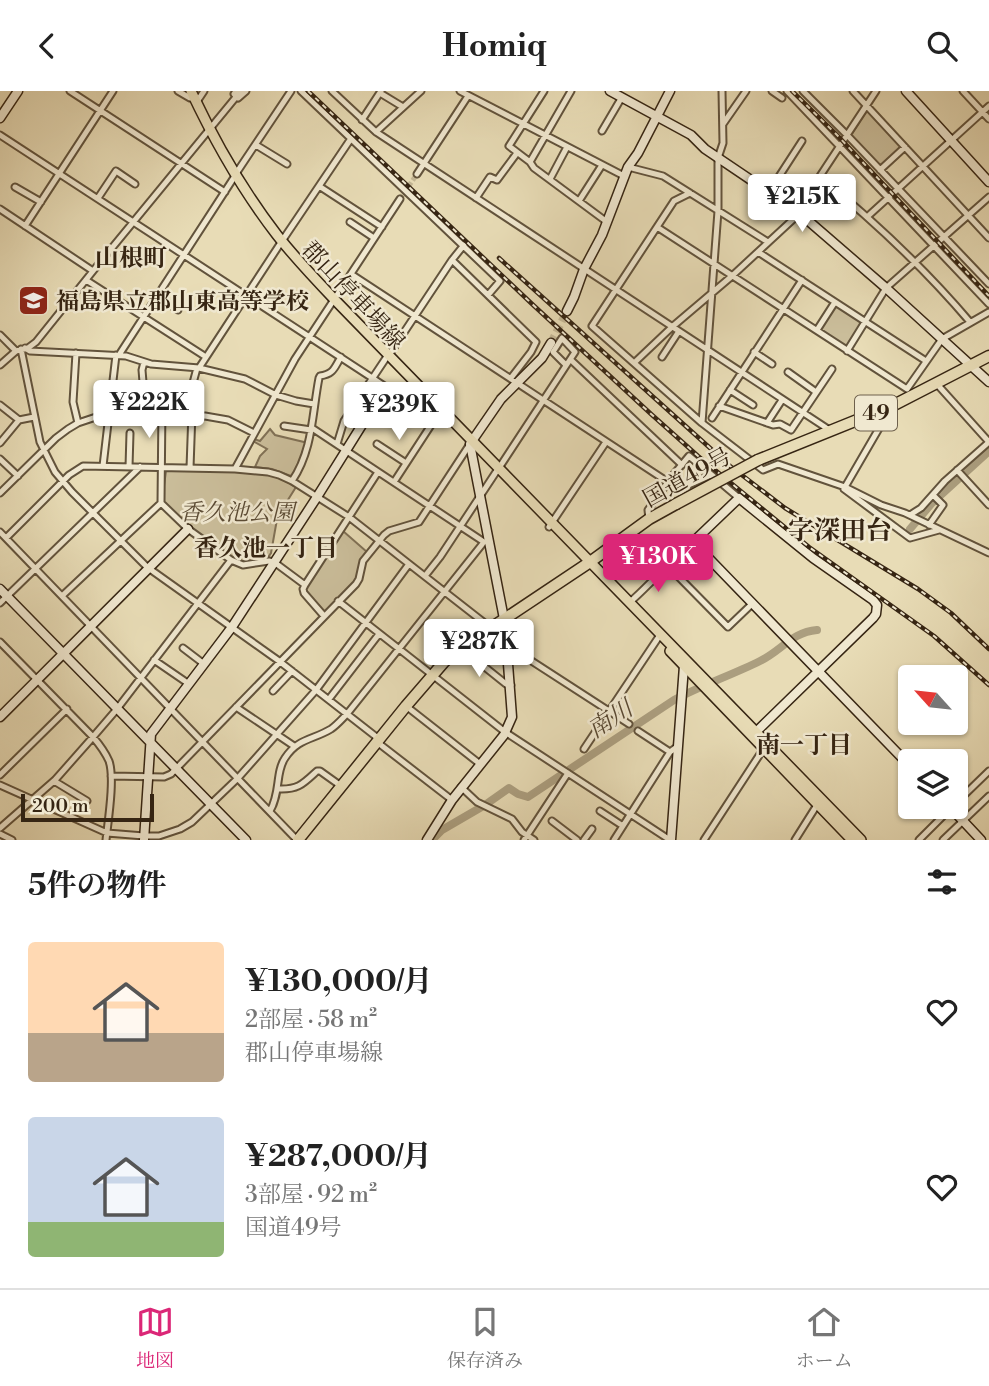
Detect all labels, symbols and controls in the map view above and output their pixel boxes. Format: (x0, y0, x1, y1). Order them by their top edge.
text: Homiq (442, 26, 547, 66)
icon: back (28, 27, 66, 65)
icon: search (923, 27, 961, 65)
pin: ¥215K (753, 174, 851, 234)
text: ¥215K (764, 183, 840, 211)
street label: 郡山停車場線 (296, 236, 411, 356)
district label: 山根町 (95, 244, 167, 274)
school or university icon: 福島県立郡山東高等学校 (16, 284, 50, 318)
place label: 福島県立郡山東高等学校 (56, 288, 309, 316)
pin: ¥222K (100, 381, 198, 440)
pin: ¥239K (350, 383, 448, 442)
text: ¥222K (109, 389, 189, 417)
text: ¥239K (360, 391, 438, 419)
road number: 49 (855, 395, 897, 431)
street label: 国道49号 (638, 442, 737, 514)
park label: 香久池公園 (180, 499, 299, 527)
district label: 字深田台 (788, 515, 892, 547)
district label: 香久池一丁目 (194, 534, 338, 564)
pin: ¥130K (609, 535, 707, 594)
text: ¥130K (619, 543, 697, 571)
pin: ¥287K (430, 619, 528, 679)
text: ¥287K (440, 628, 518, 656)
north arrow (898, 665, 968, 735)
map controls (898, 665, 968, 819)
water label: 南川 (582, 693, 641, 745)
district label: 南一丁目 (756, 731, 852, 761)
button: layers (898, 749, 968, 819)
scale bar (21, 791, 154, 823)
text: 200 m (32, 794, 89, 818)
icon: filters (923, 863, 961, 901)
text: 5件の物件 (28, 867, 167, 905)
text: ¥130,000/月 (245, 963, 433, 1001)
icon: home (84, 970, 168, 1054)
icon: heart (923, 993, 961, 1031)
text: 2部屋 · 58 m² (245, 1006, 377, 1034)
text: 郡山停車場線 (245, 1039, 383, 1067)
text: ¥287,000/月 (245, 1138, 432, 1176)
icon: home (84, 1145, 168, 1229)
icon: heart (923, 1168, 961, 1206)
text: 3部屋 · 92 m² (245, 1181, 377, 1209)
text: 国道49号 (245, 1214, 342, 1242)
tab: 地図 (136, 1303, 174, 1373)
tab: 保存済み (447, 1303, 523, 1373)
tab: ホーム (796, 1303, 853, 1373)

